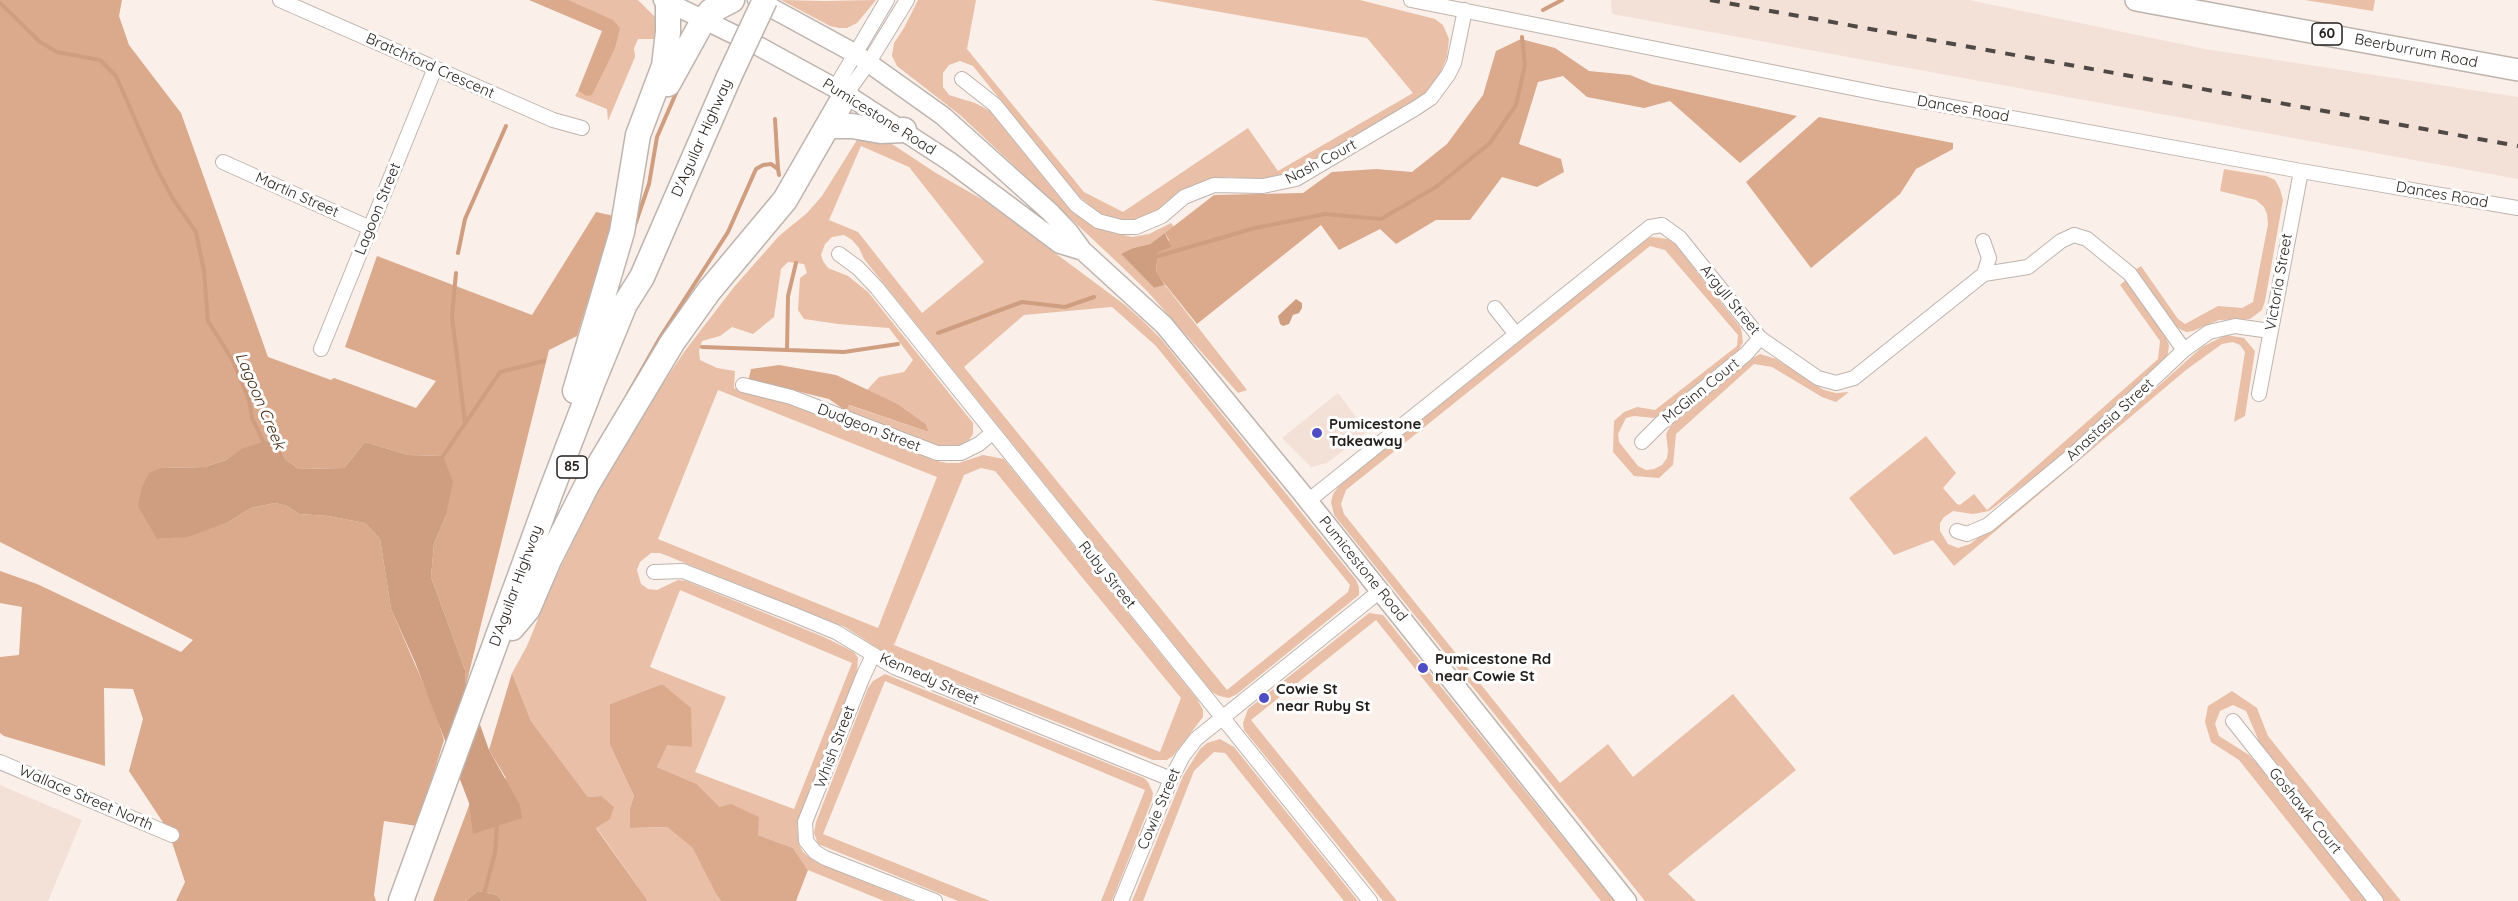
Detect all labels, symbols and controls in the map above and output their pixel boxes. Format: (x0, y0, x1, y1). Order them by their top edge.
road number: 60 (2312, 23, 2342, 45)
street label: Bratchford Crescent (363, 30, 497, 102)
street label: Beerburrum Road (2353, 30, 2479, 72)
street label: Pumicestone Road (819, 75, 939, 159)
street label: D'Aguilar Highway (668, 76, 736, 200)
street label: Dances Road (1916, 92, 2010, 126)
street label: Nash Court (1282, 136, 1360, 188)
street label: Lagoon Street (351, 160, 405, 258)
street label: Martin Street (253, 169, 341, 221)
street label: Dances Road (2395, 178, 2489, 212)
street label: Victoria Street (2262, 232, 2296, 332)
street label: Argyll Street (1696, 261, 1764, 339)
water label: Lagoon Creek (231, 350, 289, 452)
street label: McGinn Court (1659, 355, 1743, 427)
street label: Anastasia Street (2063, 375, 2157, 465)
street label: Dudgeon Street (815, 400, 923, 456)
place label: Pumicestone Takeaway (1329, 415, 1421, 450)
marker: Pumicestone Takeaway (1310, 426, 1324, 440)
road number: 85 (557, 456, 587, 478)
street label: Pumicestone Road (1315, 513, 1411, 625)
street label: D'Aguilar Highway (486, 523, 546, 649)
street label: Ruby Street (1074, 538, 1140, 612)
street label: Kennedy Street (877, 649, 981, 709)
place label: Pumicestone Rd near Cowie St (1435, 650, 1551, 685)
marker: Pumicestone Rd near Cowie St (1416, 661, 1430, 675)
place label: Cowie St near Ruby St (1276, 680, 1370, 715)
marker: Cowie St near Ruby St (1257, 691, 1271, 705)
street label: Whish Street (811, 703, 859, 791)
street label: Wallace Street North (16, 762, 156, 834)
street label: Goshawk Court (2265, 764, 2345, 858)
street label: Cowie Street (1134, 765, 1184, 853)

